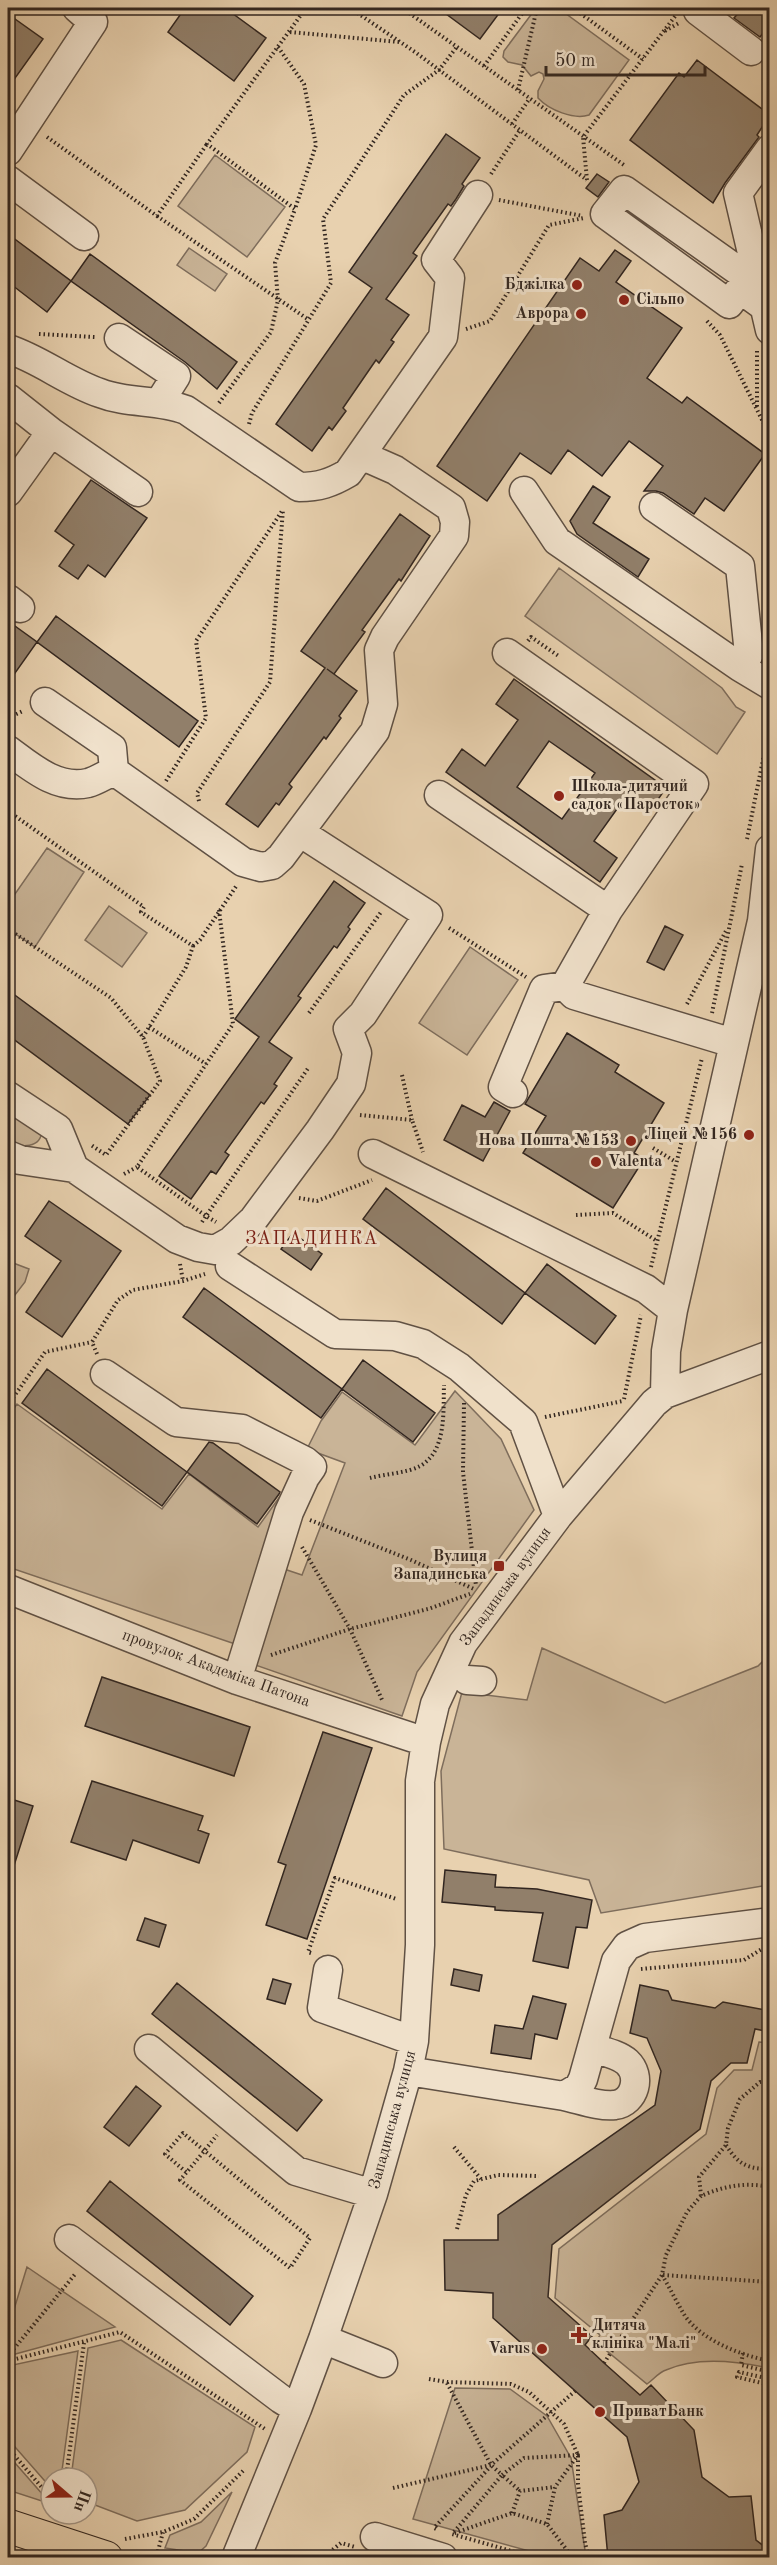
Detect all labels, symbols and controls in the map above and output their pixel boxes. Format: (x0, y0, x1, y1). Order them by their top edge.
scale bar (546, 39, 705, 77)
text: 50 m (555, 52, 595, 70)
place label: Бджілка (504, 277, 565, 293)
marker: Бджілка (570, 278, 584, 292)
place label: Сільпо (636, 292, 685, 308)
marker: Сільпо (617, 293, 631, 307)
place label: Аврора (515, 306, 569, 322)
marker: Аврора (574, 307, 588, 321)
place label: Школа-дитячий садок «Паросток» (571, 779, 701, 813)
marker: Школа-дитячий садок «Паросток» (552, 789, 566, 803)
place label: Ліцей №156 (644, 1127, 737, 1143)
marker: Ліцей №156 (742, 1128, 756, 1142)
place label: Нова Пошта №153 (478, 1133, 619, 1149)
marker: Нова Пошта №153 (624, 1134, 638, 1148)
place label: Valenta (608, 1154, 662, 1170)
marker: Valenta (589, 1155, 603, 1169)
district label: ЗАПАДИНКА (245, 1230, 379, 1248)
street label: Западинська вулиця (458, 1525, 554, 1649)
place label: Вулиця Западинська (393, 1549, 487, 1583)
marker: Вулиця Западинська (492, 1559, 506, 1573)
street label: провулок Академіка Патона (120, 1627, 312, 1711)
street label: Западинська вулиця (367, 2049, 419, 2191)
place label: Дитяча клініка "Малі" (592, 2318, 696, 2352)
marker: Дитяча клініка "Малі" (570, 2326, 588, 2344)
place label: Varus (488, 2341, 530, 2357)
marker: Varus (535, 2342, 549, 2356)
place label: ПриватБанк (612, 2404, 704, 2420)
marker: ПриватБанк (593, 2405, 607, 2419)
north arrow (39, 2466, 99, 2526)
text: Пн (70, 2487, 93, 2514)

